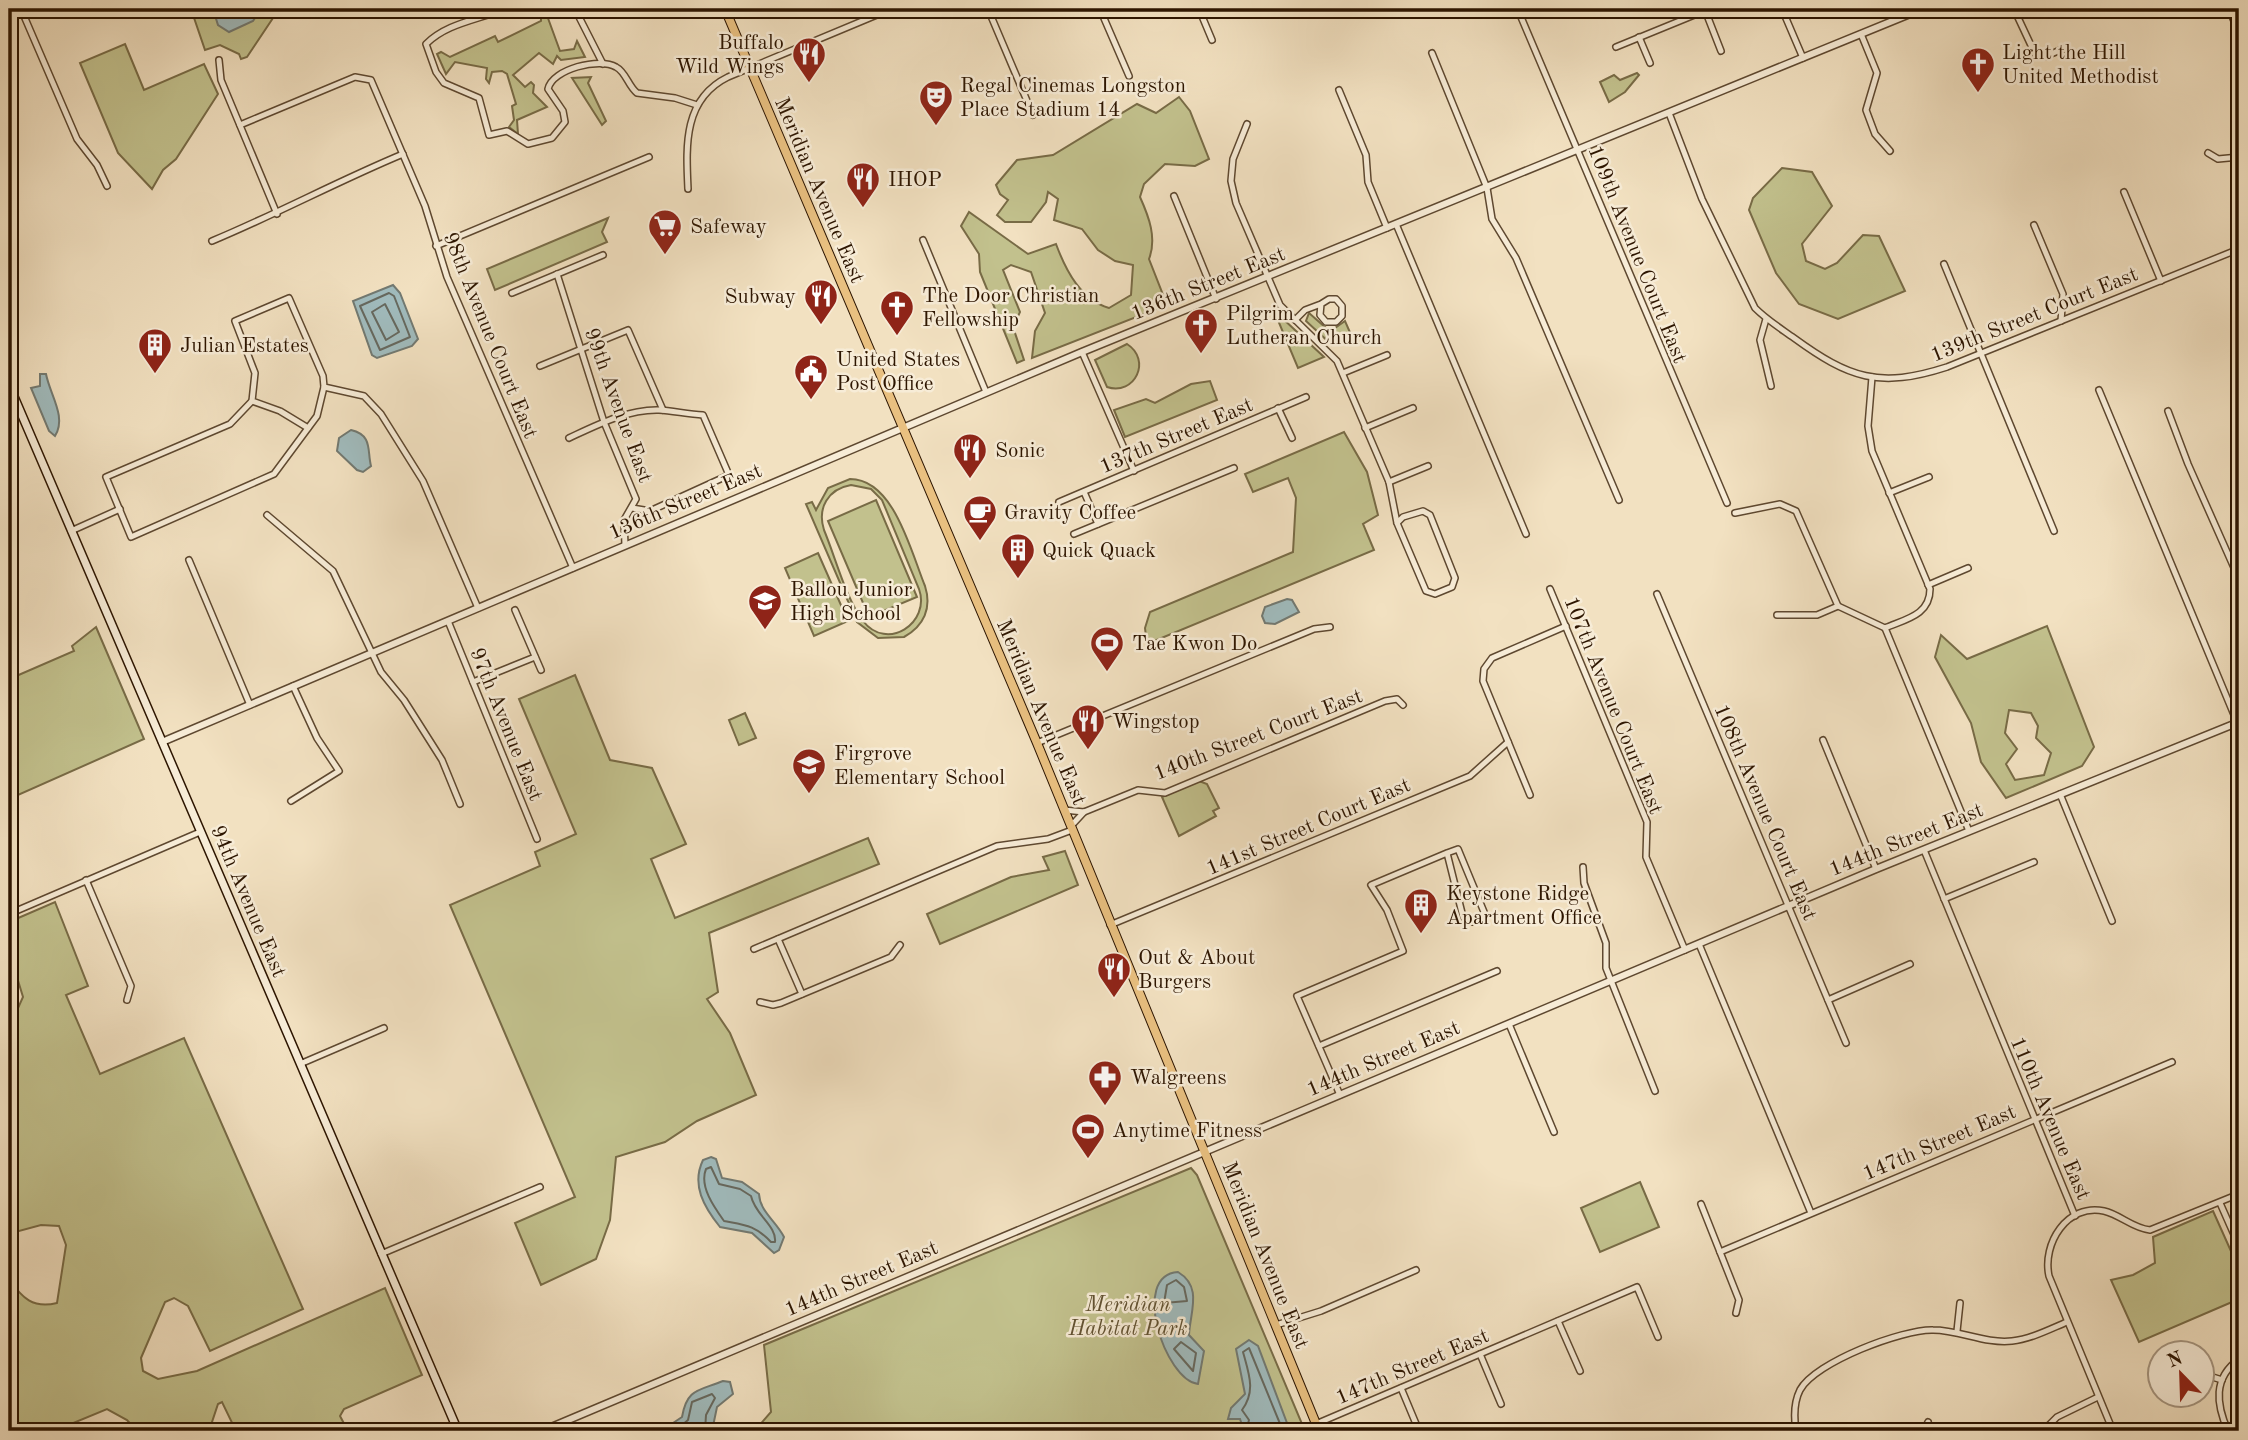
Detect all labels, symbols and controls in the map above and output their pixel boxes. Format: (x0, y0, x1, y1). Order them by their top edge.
place label: Buffalo Wild Wings (675, 33, 784, 78)
restaurant icon: Buffalo Wild Wings (790, 35, 828, 84)
place label: Light the Hill United Methodist (2002, 43, 2159, 88)
church icon: Light the Hill United Methodist (1959, 45, 1997, 94)
place label: Regal Cinemas Longston Place Stadium 14 (960, 76, 1186, 121)
theatre icon: Regal Cinemas Longston Place Stadium 14 (917, 78, 955, 127)
street label: Meridian Avenue East (770, 95, 867, 287)
street label: 109th Avenue Court East (1583, 143, 1690, 366)
restaurant icon: IHOP (844, 160, 882, 209)
place label: IHOP (888, 170, 942, 191)
supermarket icon: Safeway (646, 207, 684, 256)
place label: Safeway (690, 217, 767, 238)
street label: 98th Avenue Court East (439, 229, 541, 442)
street label: 136th Street East (1129, 244, 1289, 325)
street label: 139th Street Court East (1928, 264, 2141, 367)
restaurant icon: Subway (802, 277, 840, 326)
place label: The Door Christian Fellowship (922, 286, 1099, 331)
place label: Subway (725, 287, 796, 308)
church icon: The Door Christian Fellowship (878, 288, 916, 337)
place label: Pilgrim Lutheran Church (1226, 304, 1382, 349)
church icon: Pilgrim Lutheran Church (1182, 306, 1220, 355)
street label: 99th Avenue East (580, 325, 655, 486)
building icon: Julian Estates (136, 326, 174, 375)
place label: Julian Estates (180, 336, 309, 357)
place label: United States Post Office (836, 350, 960, 395)
public building icon: United States Post Office (792, 352, 830, 401)
street label: 137th Street East (1097, 395, 1256, 478)
restaurant icon: Sonic (951, 431, 989, 480)
place label: Sonic (995, 441, 1045, 462)
street label: 136th Street East (606, 461, 765, 544)
cafe icon: Gravity Coffee (961, 493, 999, 542)
place label: Gravity Coffee (1004, 503, 1136, 524)
building icon: Quick Quack (999, 531, 1037, 580)
place label: Quick Quack (1042, 541, 1156, 562)
place label: Ballou Junior High School (790, 580, 913, 625)
school or university icon: Ballou Junior High School (746, 582, 784, 631)
street label: 107th Avenue Court East (1559, 594, 1666, 817)
street label: Meridian Avenue East (992, 617, 1089, 809)
sports icon: Tae Kwon Do (1088, 624, 1126, 673)
place label: Tae Kwon Do (1132, 634, 1257, 655)
street label: 97th Avenue East (465, 645, 546, 804)
street label: 140th Street Court East (1151, 686, 1366, 785)
street label: 108th Avenue Court East (1710, 701, 1820, 924)
restaurant icon: Wingstop (1069, 702, 1107, 751)
place label: Wingstop (1112, 712, 1200, 733)
place label: Firgrove Elementary School (834, 744, 1005, 789)
school or university icon: Firgrove Elementary School (790, 746, 828, 795)
street label: 141st Street Court East (1204, 775, 1414, 880)
street label: 144th Street East (1827, 800, 1987, 881)
street label: 94th Avenue East (206, 822, 289, 981)
place label: Keystone Ridge Apartment Office (1446, 884, 1602, 929)
building icon: Keystone Ridge Apartment Office (1402, 886, 1440, 935)
place label: Out & About Burgers (1138, 948, 1255, 993)
restaurant icon: Out & About Burgers (1095, 950, 1133, 999)
street label: 144th Street East (1304, 1018, 1463, 1101)
street label: 110th Avenue East (2006, 1034, 2093, 1203)
pharmacy icon: Walgreens (1086, 1058, 1124, 1107)
place label: Walgreens (1130, 1068, 1227, 1089)
street label: 147th Street East (1860, 1102, 2019, 1185)
sports icon: Anytime Fitness (1069, 1111, 1107, 1160)
place label: Anytime Fitness (1112, 1121, 1262, 1142)
street label: Meridian Avenue East (1217, 1159, 1312, 1352)
street label: 144th Street East (782, 1238, 941, 1321)
park label: Meridian Habitat Park (1067, 1295, 1188, 1340)
street label: 147th Street East (1333, 1326, 1492, 1409)
north arrow (2146, 1338, 2216, 1408)
text: N (2165, 1349, 2186, 1372)

